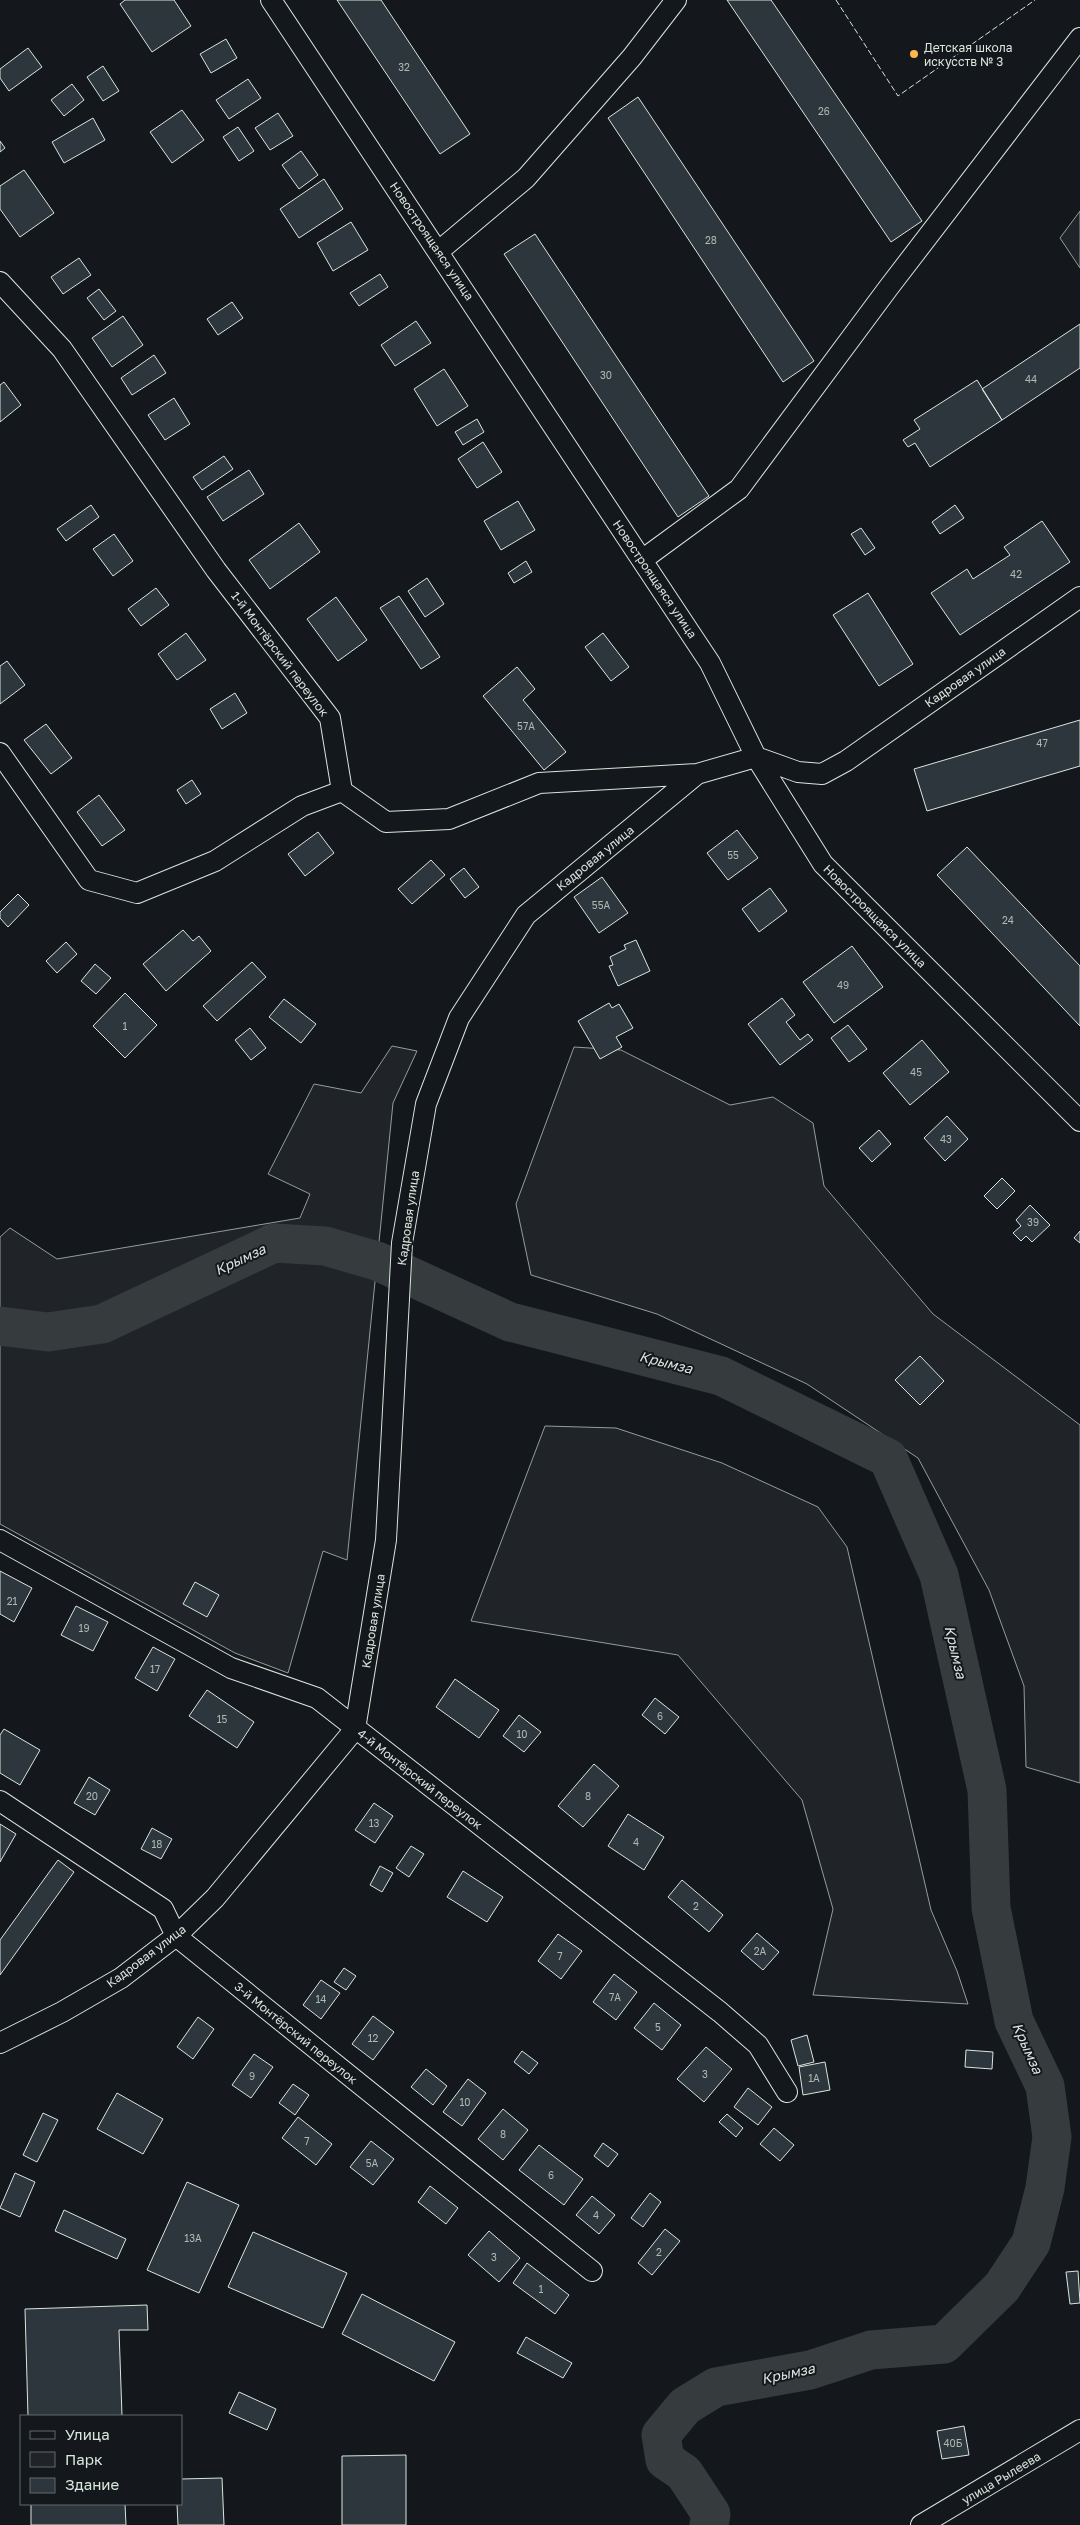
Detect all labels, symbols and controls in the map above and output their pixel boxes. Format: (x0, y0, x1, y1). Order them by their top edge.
place label: Детская школа искусств № 3 (924, 40, 1012, 69)
marker: Детская школа искусств № 3 (908, 48, 920, 60)
house number: 32 (398, 61, 410, 73)
house number: 26 (818, 105, 830, 117)
street label: Новостроящаяся улица (387, 179, 477, 303)
house number: 28 (705, 234, 717, 246)
house number: 30 (600, 369, 612, 381)
house number: 44 (1025, 373, 1037, 385)
street label: Новостроящаяся улица (610, 517, 700, 641)
house number: 42 (1010, 568, 1022, 580)
street label: 1-й Монтёрский переулок (228, 589, 332, 720)
street label: Кадровая улица (922, 643, 1008, 711)
house number: 57А (517, 720, 535, 732)
house number: 47 (1036, 737, 1048, 749)
street label: Кадровая улица (553, 822, 637, 894)
house number: 55 (727, 849, 739, 861)
street label: Новостроящаяся улица (820, 861, 930, 971)
house number: 55А (592, 899, 610, 911)
house number: 24 (1002, 914, 1014, 926)
house number: 49 (837, 979, 849, 991)
house number: 1 (123, 1020, 128, 1032)
house number: 45 (910, 1066, 922, 1078)
house number: 43 (940, 1133, 952, 1145)
street label: Кадровая улица (394, 1170, 422, 1266)
house number: 39 (1027, 1216, 1039, 1228)
water label: Крымза (212, 1239, 269, 1278)
water label: Крымза (638, 1347, 695, 1377)
street label: Кадровая улица (358, 1573, 388, 1669)
house number: 21 (7, 1595, 17, 1607)
house number: 19 (79, 1622, 89, 1634)
water label: Крымза (942, 1624, 971, 1681)
house number: 17 (150, 1663, 160, 1675)
house number: 6 (657, 1710, 663, 1722)
house number: 15 (217, 1713, 228, 1725)
street label: 4-й Монтёрский переулок (355, 1726, 485, 1832)
house number: 10 (516, 1728, 528, 1740)
house number: 20 (86, 1790, 98, 1802)
house number: 8 (585, 1790, 591, 1802)
house number: 13 (369, 1817, 379, 1829)
house number: 4 (633, 1836, 639, 1848)
house number: 18 (152, 1838, 162, 1850)
house number: 2 (693, 1900, 699, 1912)
street label: Кадровая улица (103, 1921, 189, 1991)
house number: 2А (754, 1945, 767, 1957)
house number: 7 (557, 1950, 563, 1962)
street label: 3-й Монтёрский переулок (232, 1979, 361, 2087)
house number: 7А (609, 1991, 621, 2003)
house number: 14 (316, 1993, 326, 2005)
water label: Крымза (1009, 2020, 1047, 2077)
house number: 5 (655, 2021, 661, 2033)
house number: 12 (368, 2032, 379, 2044)
house number: 3 (702, 2068, 708, 2080)
house number: 9 (249, 2070, 255, 2082)
house number: 1А (808, 2072, 820, 2084)
house number: 10 (459, 2096, 471, 2108)
house number: 8 (500, 2128, 506, 2140)
house number: 7 (304, 2135, 310, 2147)
house number: 5А (366, 2157, 379, 2169)
house number: 6 (548, 2169, 554, 2181)
house number: 4 (593, 2209, 599, 2221)
house number: 13А (184, 2232, 202, 2244)
house number: 2 (656, 2246, 662, 2258)
house number: 3 (491, 2251, 497, 2263)
house number: 1 (539, 2283, 544, 2295)
water label: Крымза (760, 2359, 817, 2387)
legend (20, 2415, 182, 2505)
text: Улица (65, 2425, 110, 2443)
house number: 40Б (944, 2437, 963, 2449)
street label: улица Рылеева (959, 2449, 1043, 2507)
text: Парк (65, 2450, 103, 2468)
text: Здание (65, 2475, 119, 2493)

